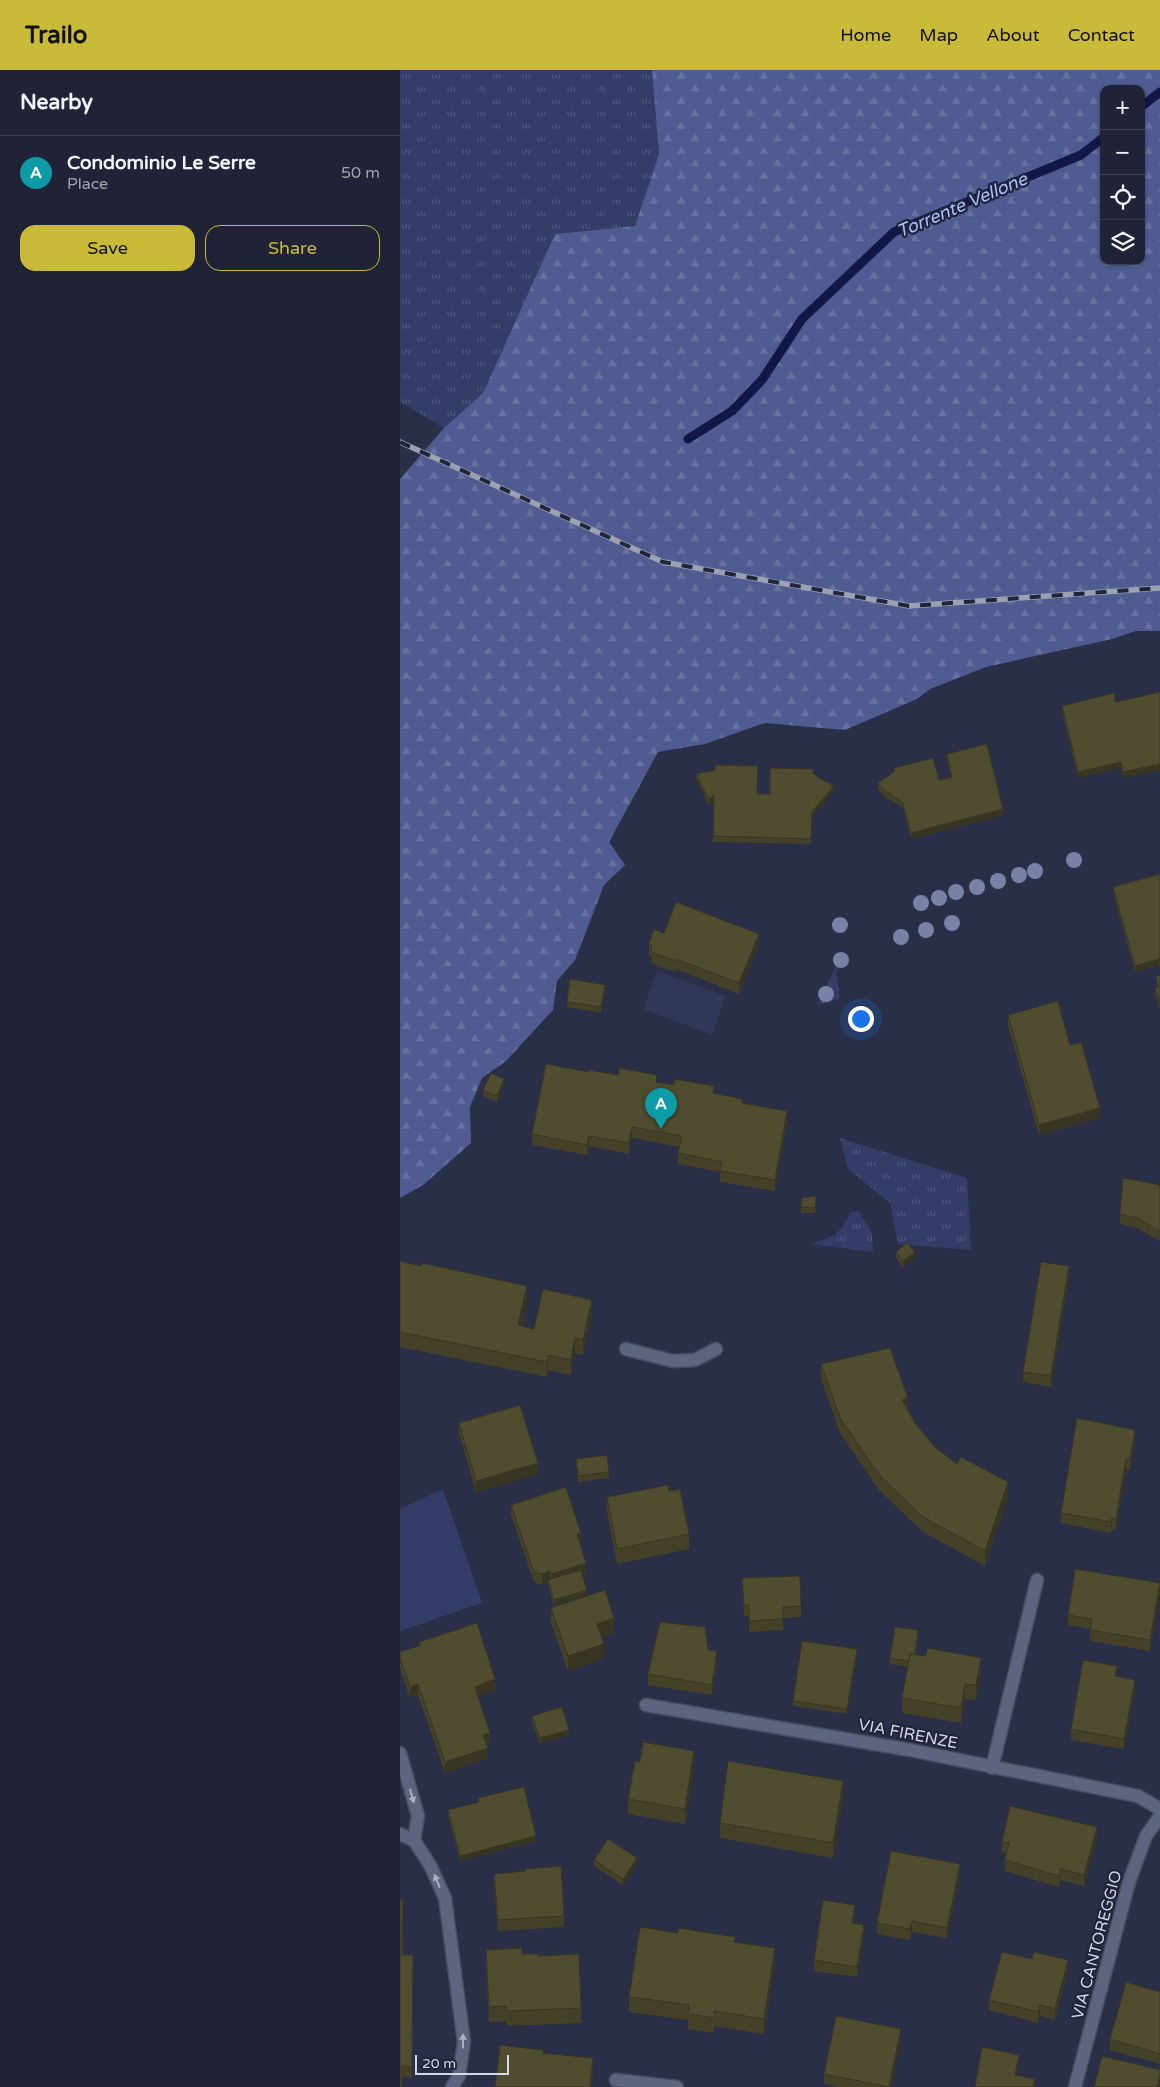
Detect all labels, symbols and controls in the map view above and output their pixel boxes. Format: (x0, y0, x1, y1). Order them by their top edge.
text: Trailo (25, 21, 87, 50)
text: Home (840, 24, 891, 46)
text: Map (919, 24, 958, 46)
text: About (986, 24, 1040, 46)
text: Contact (1068, 24, 1135, 46)
map controls (1100, 85, 1145, 265)
button: + (1100, 85, 1145, 130)
text: Nearby (20, 90, 93, 115)
button: − (1100, 130, 1145, 175)
text: Condominio Le Serre (67, 152, 256, 174)
text: A (30, 163, 42, 183)
text: 50 m (341, 163, 380, 183)
water label: Torrente Vellone (893, 167, 1031, 242)
text: Place (67, 174, 108, 194)
button: locate (1100, 175, 1145, 220)
button: layers (1100, 220, 1145, 265)
button: Save (20, 225, 195, 271)
button: Share (205, 225, 380, 271)
your location (848, 1006, 874, 1032)
pin: A (645, 1088, 677, 1129)
street label: VIA FIRENZE (857, 1715, 959, 1753)
one-way arrow (409, 1789, 417, 1804)
street label: VIA CANTOREGGIO (1068, 1868, 1126, 2022)
one-way arrow (433, 1874, 441, 1888)
one-way arrow (459, 2032, 467, 2048)
scale bar (415, 2052, 509, 2075)
text: 20 m (422, 2055, 456, 2072)

